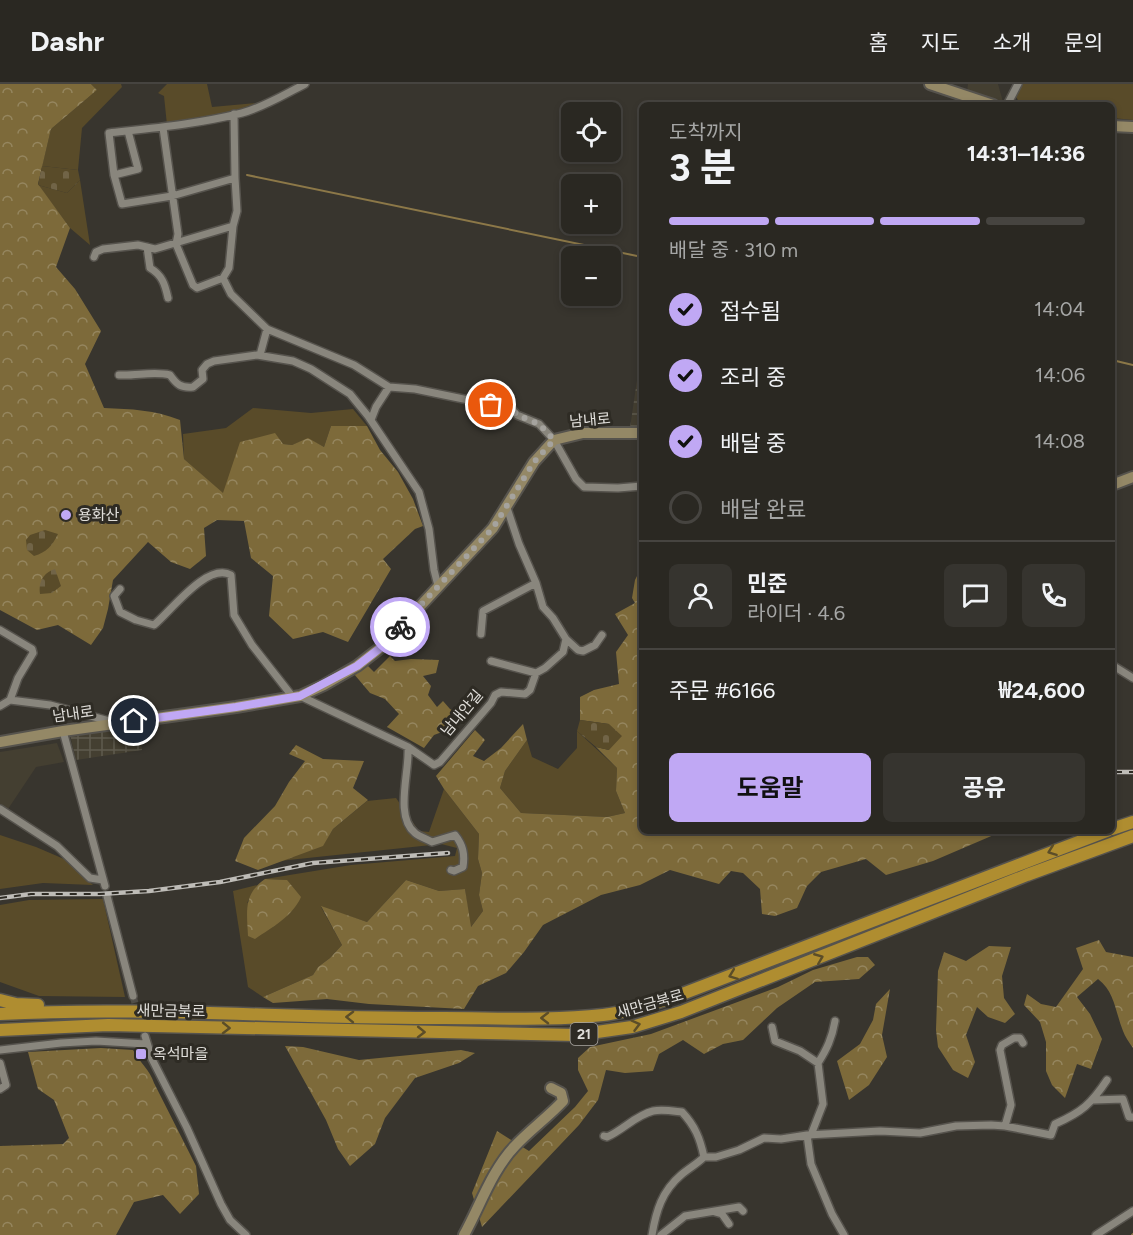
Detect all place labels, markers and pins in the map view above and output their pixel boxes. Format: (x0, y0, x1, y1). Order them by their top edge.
pin (465, 379, 516, 430)
place label: 용화산 (78, 506, 120, 524)
marker: 용화산 (59, 508, 73, 522)
pin (108, 695, 159, 746)
place label: 옥석마을 (153, 1045, 208, 1063)
marker: 옥석마을 (134, 1047, 148, 1061)

